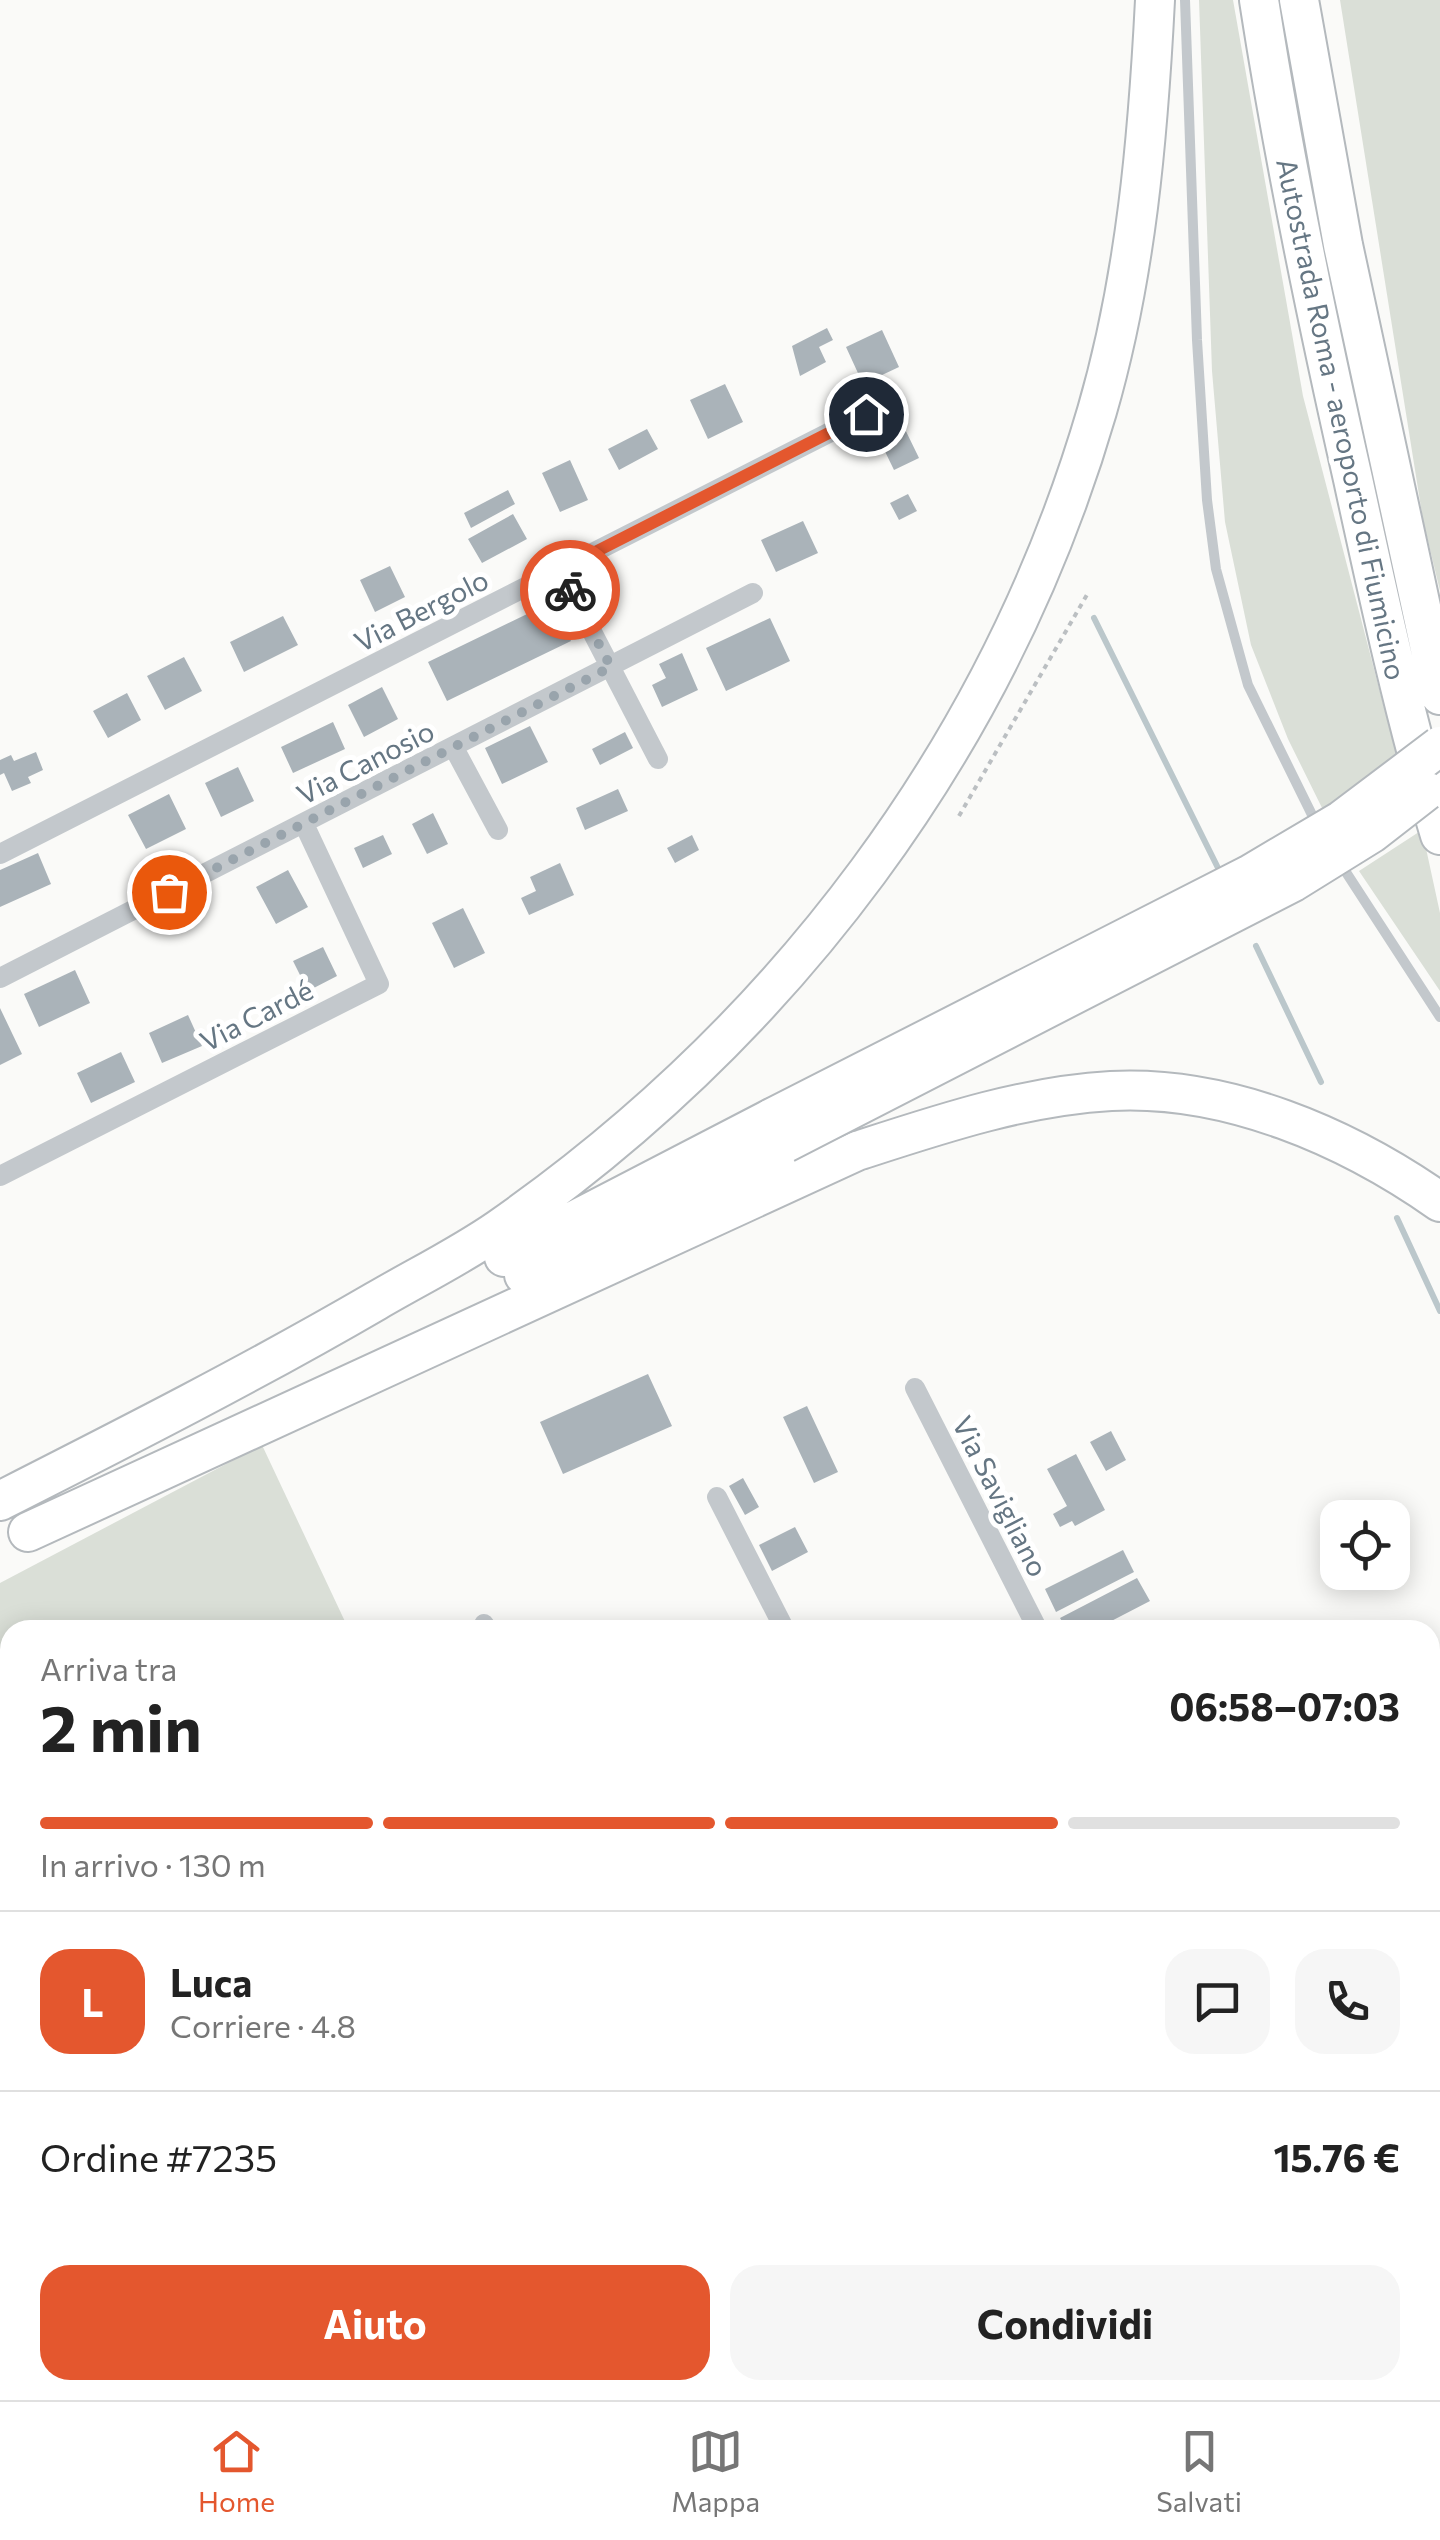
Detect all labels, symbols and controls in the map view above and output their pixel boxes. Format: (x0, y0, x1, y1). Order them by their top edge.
street label: Autostrada Roma - aeroporto di Fiumicino (1270, 155, 1414, 683)
pin (824, 372, 909, 457)
icon: home (839, 387, 894, 442)
courier (520, 540, 620, 640)
street label: Via Bergolo (348, 562, 494, 658)
icon: bike (543, 563, 598, 618)
street label: Via Canosio (291, 713, 439, 811)
pin (127, 850, 212, 935)
icon: bag (142, 865, 197, 920)
street label: Via Cardé (194, 972, 318, 1058)
street label: Via Savigliano (946, 1410, 1056, 1582)
map controls (1320, 1500, 1410, 1590)
button: locate (1320, 1500, 1410, 1590)
text: Arriva tra (40, 1648, 177, 1688)
text: 06:58–07:03 (1169, 1682, 1400, 1729)
text: 2 min (40, 1686, 202, 1765)
text: In arrivo · 130 m (40, 1844, 266, 1884)
button: chat (1165, 1949, 1270, 2054)
button: phone (1295, 1949, 1400, 2054)
text: Luca (170, 1958, 252, 2005)
text: L (81, 1978, 104, 2025)
text: Corriere · 4.8 (170, 2005, 356, 2045)
text: Ordine #7235 (40, 2133, 277, 2180)
text: 15.76 € (1273, 2133, 1400, 2180)
button: Aiuto (40, 2265, 710, 2380)
button: Condividi (730, 2265, 1400, 2380)
tab: Home (198, 2424, 275, 2518)
tab: Mappa (671, 2424, 760, 2518)
tab: Salvati (1156, 2424, 1242, 2518)

